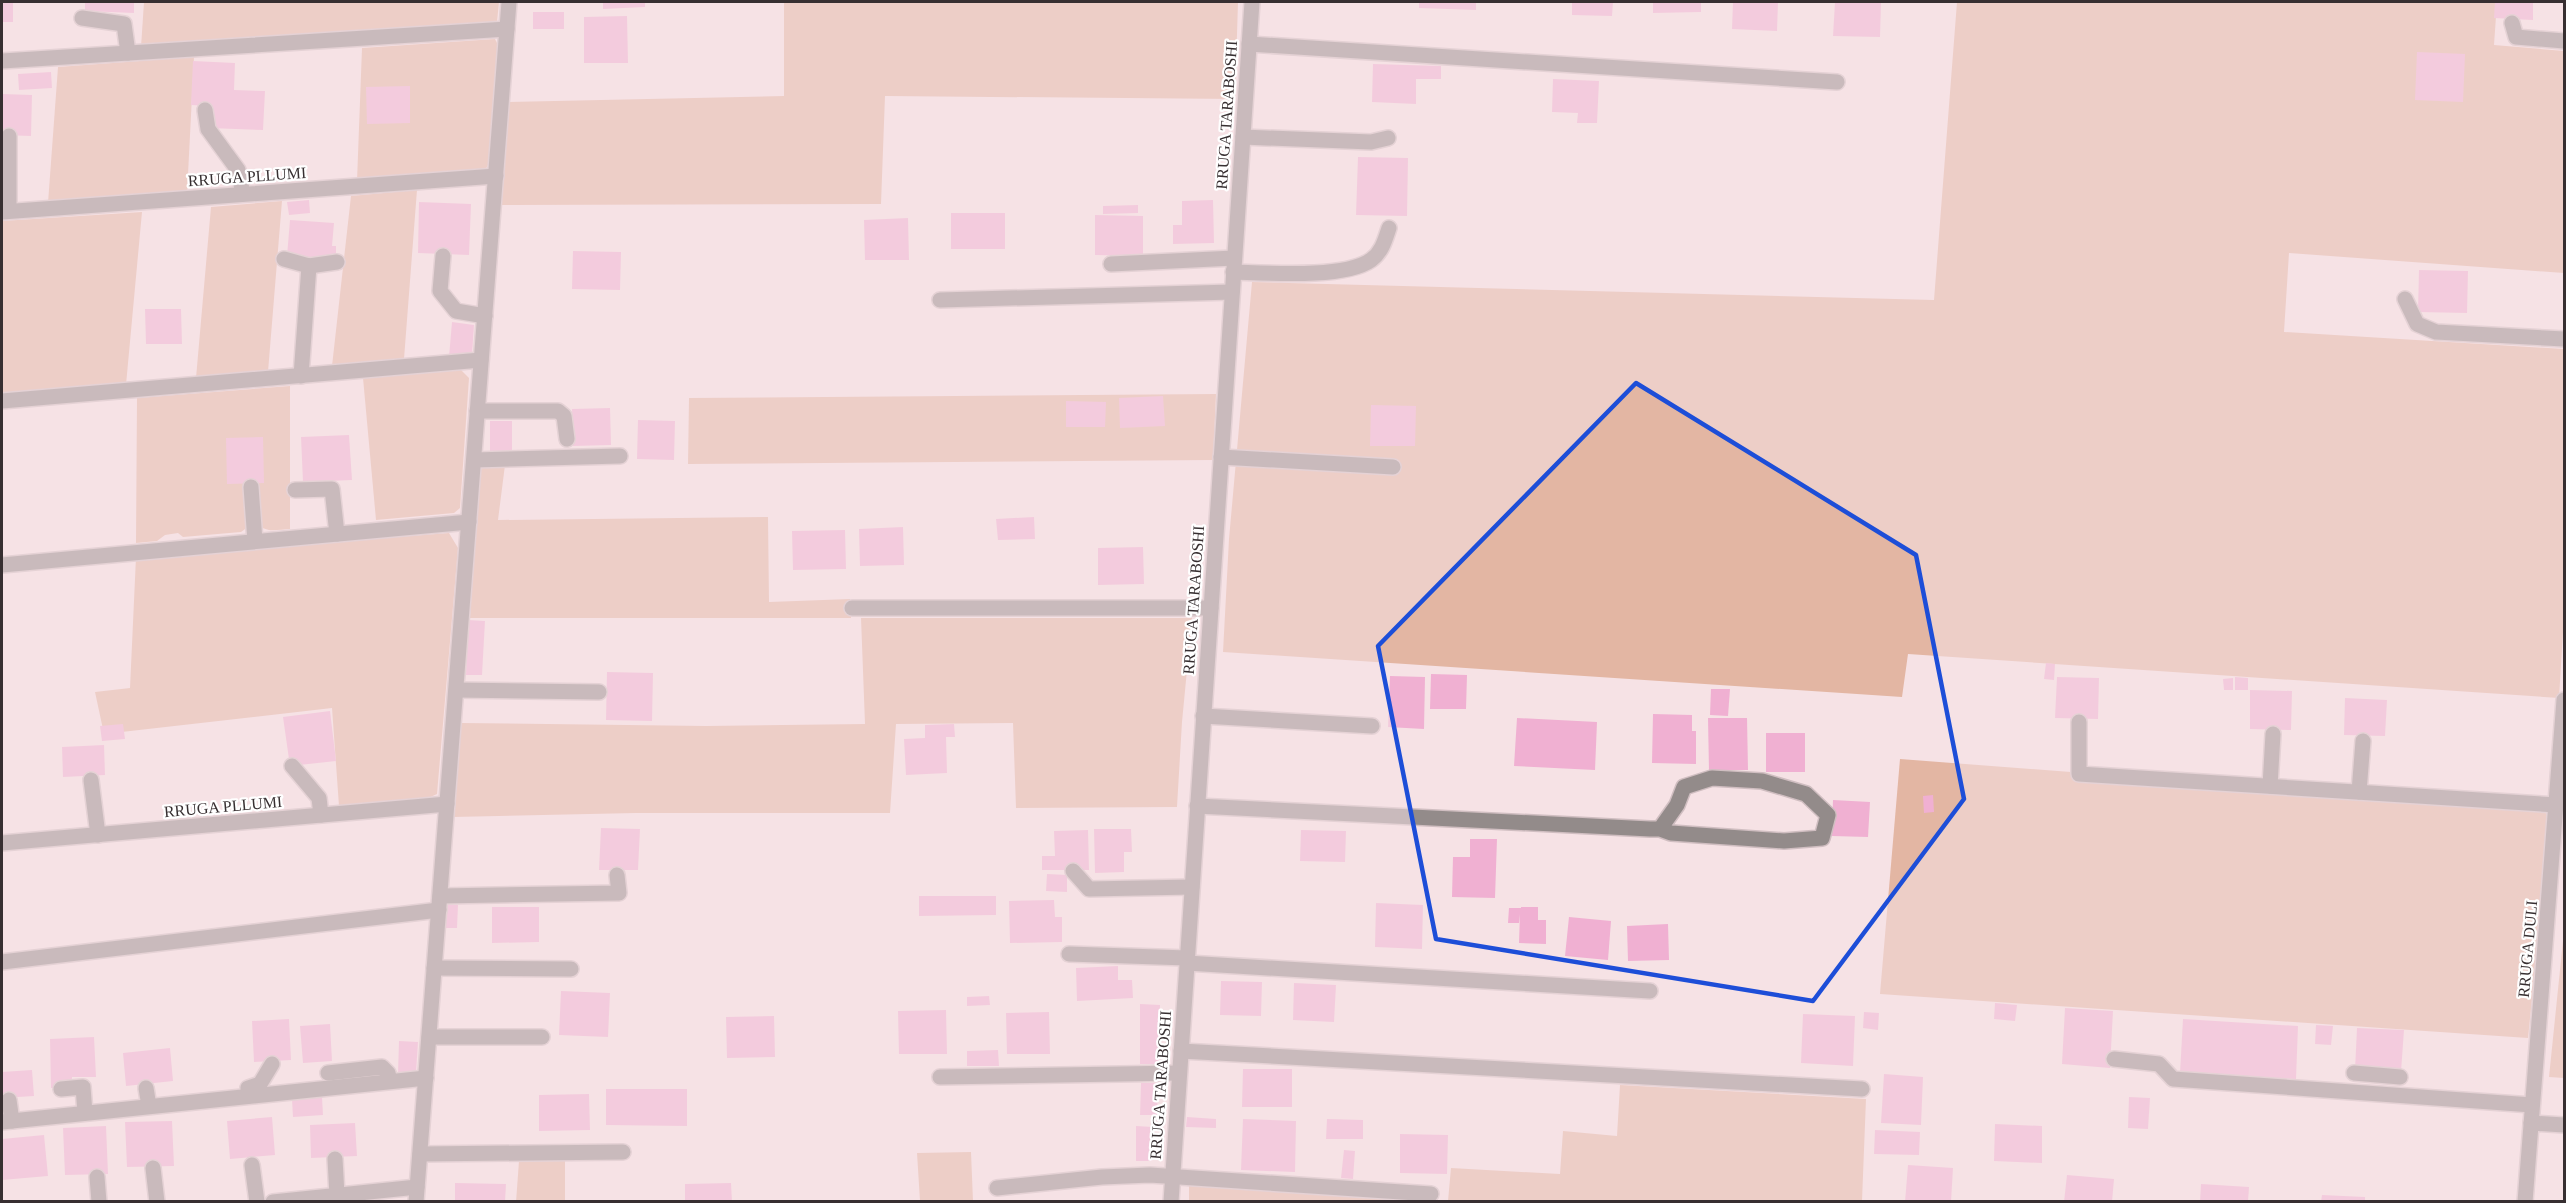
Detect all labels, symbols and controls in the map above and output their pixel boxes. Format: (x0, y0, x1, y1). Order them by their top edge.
street label: RRUGA TARABOSHI (1213, 40, 1240, 190)
street label: RRUGA PLLUMI (187, 164, 307, 189)
street label: RRUGA TARABOSHI (1180, 525, 1207, 675)
street label: RRUGA PLLUMI (163, 793, 283, 820)
street label: RRUGA DULI (2515, 900, 2540, 998)
street label: RRUGA TARABOSHI (1147, 1010, 1174, 1160)

